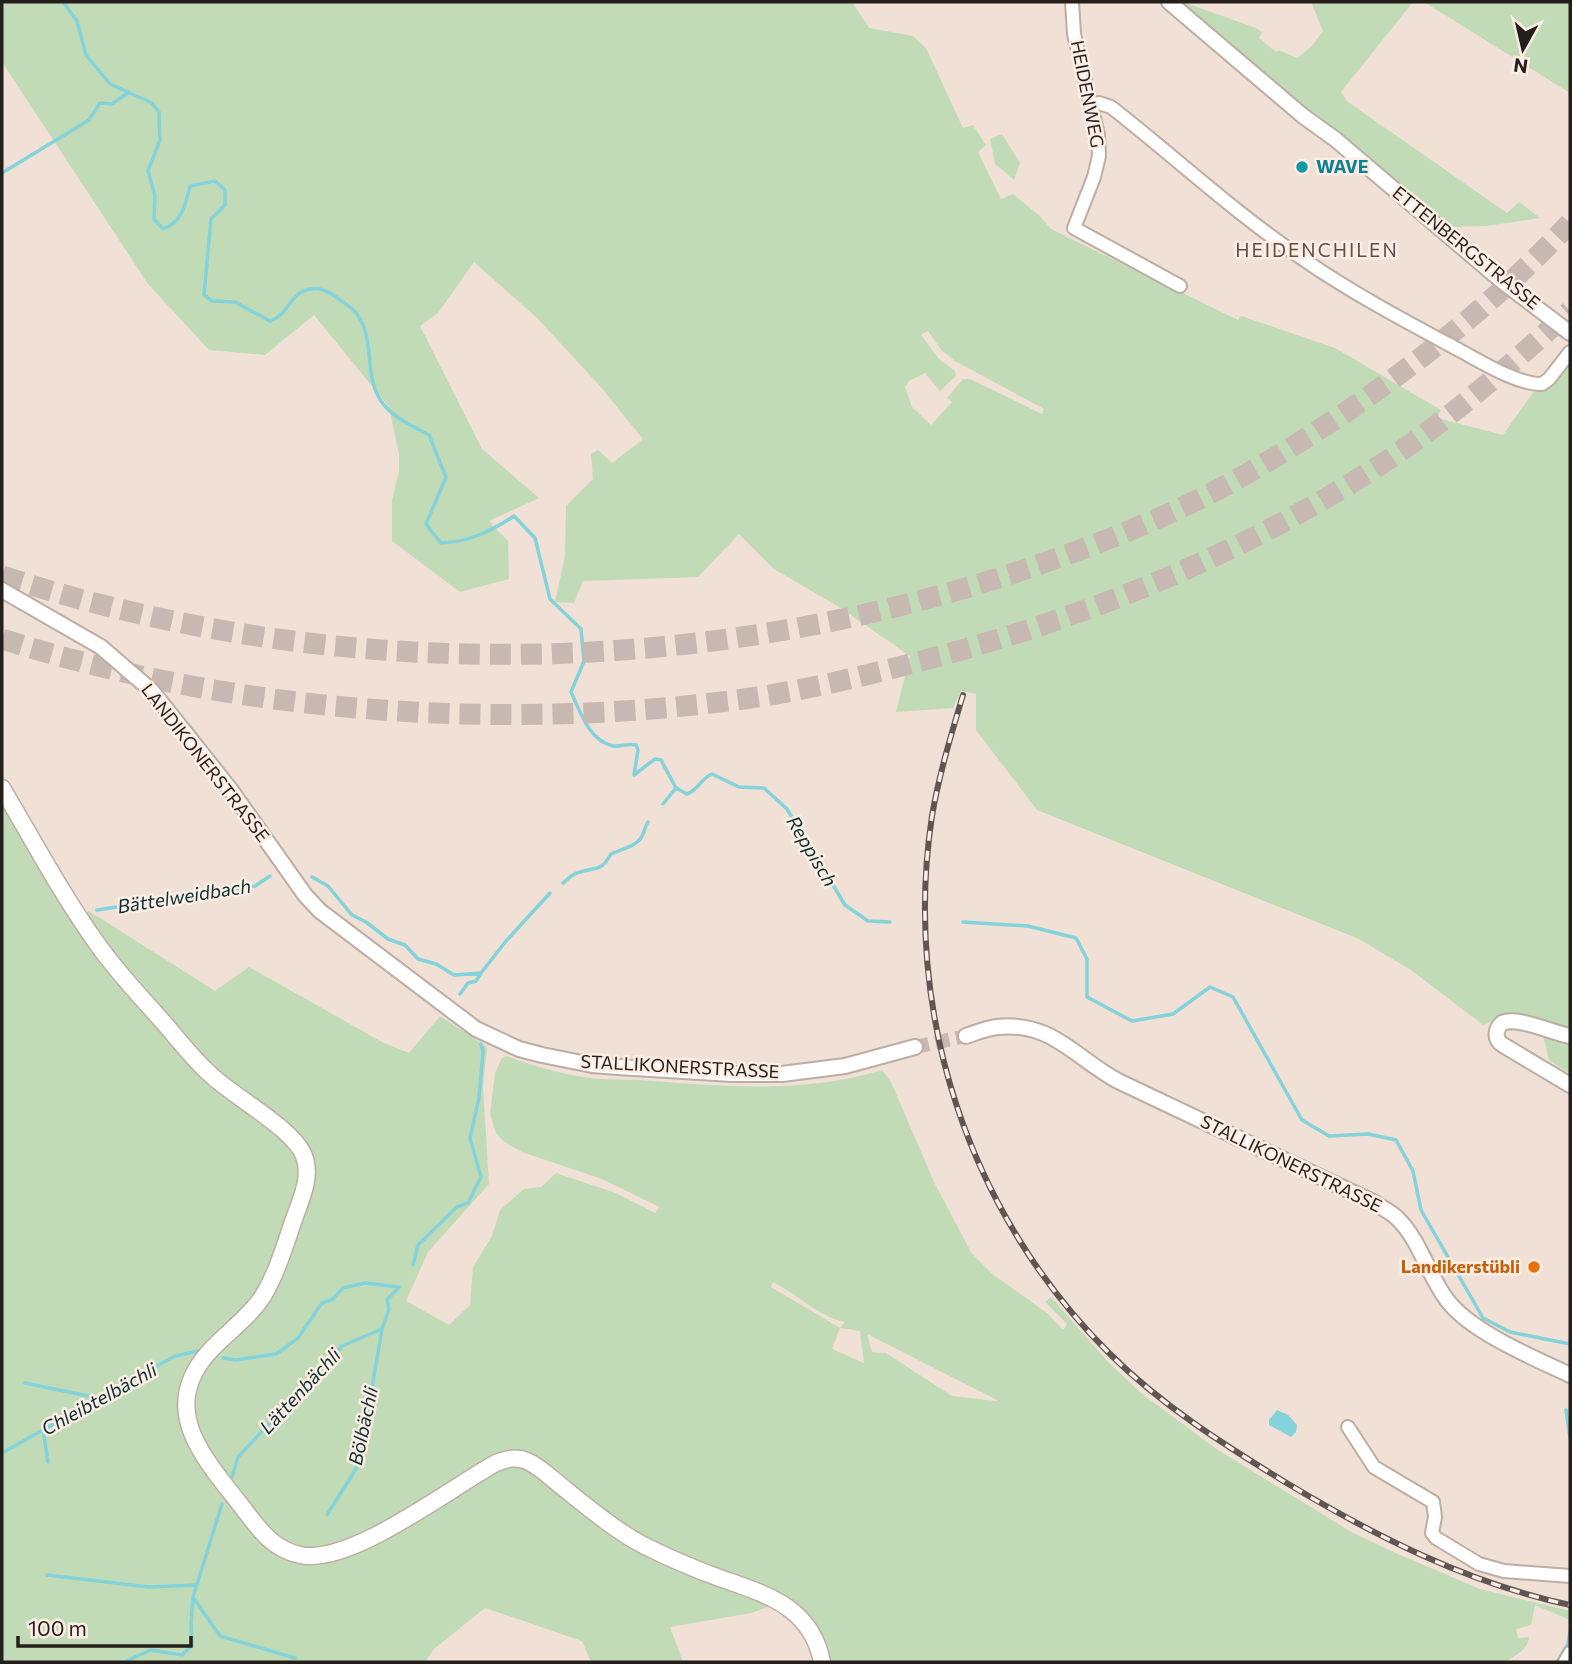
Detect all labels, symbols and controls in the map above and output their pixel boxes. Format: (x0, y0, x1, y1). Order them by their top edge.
north arrow (1488, 14, 1558, 84)
street label: HEIDENWEG (1067, 38, 1109, 149)
text: N (1512, 54, 1529, 79)
place label: WAVE (1316, 155, 1369, 177)
marker: WAVE (1294, 159, 1310, 175)
street label: ETTENBERGSTRASSE (1388, 181, 1545, 313)
district label: HEIDENCHILEN (1235, 238, 1399, 261)
street label: LANDIKONERSTRASSE (137, 679, 275, 846)
water label: Reppisch (782, 811, 843, 890)
water label: Bättelweidbach (116, 874, 252, 917)
street label: STALLIKONERSTRASSE (580, 1050, 780, 1082)
street label: STALLIKONERSTRASSE (1197, 1110, 1386, 1217)
place label: Landikerstübli (1401, 1255, 1520, 1277)
marker: Landikerstübli (1526, 1259, 1542, 1275)
water label: Lättenbächli (254, 1342, 346, 1438)
water label: Chleibtelbächli (37, 1357, 161, 1440)
water label: Bölbächli (343, 1384, 382, 1467)
scale bar (18, 1604, 191, 1648)
text: 100 m (28, 1615, 87, 1640)

